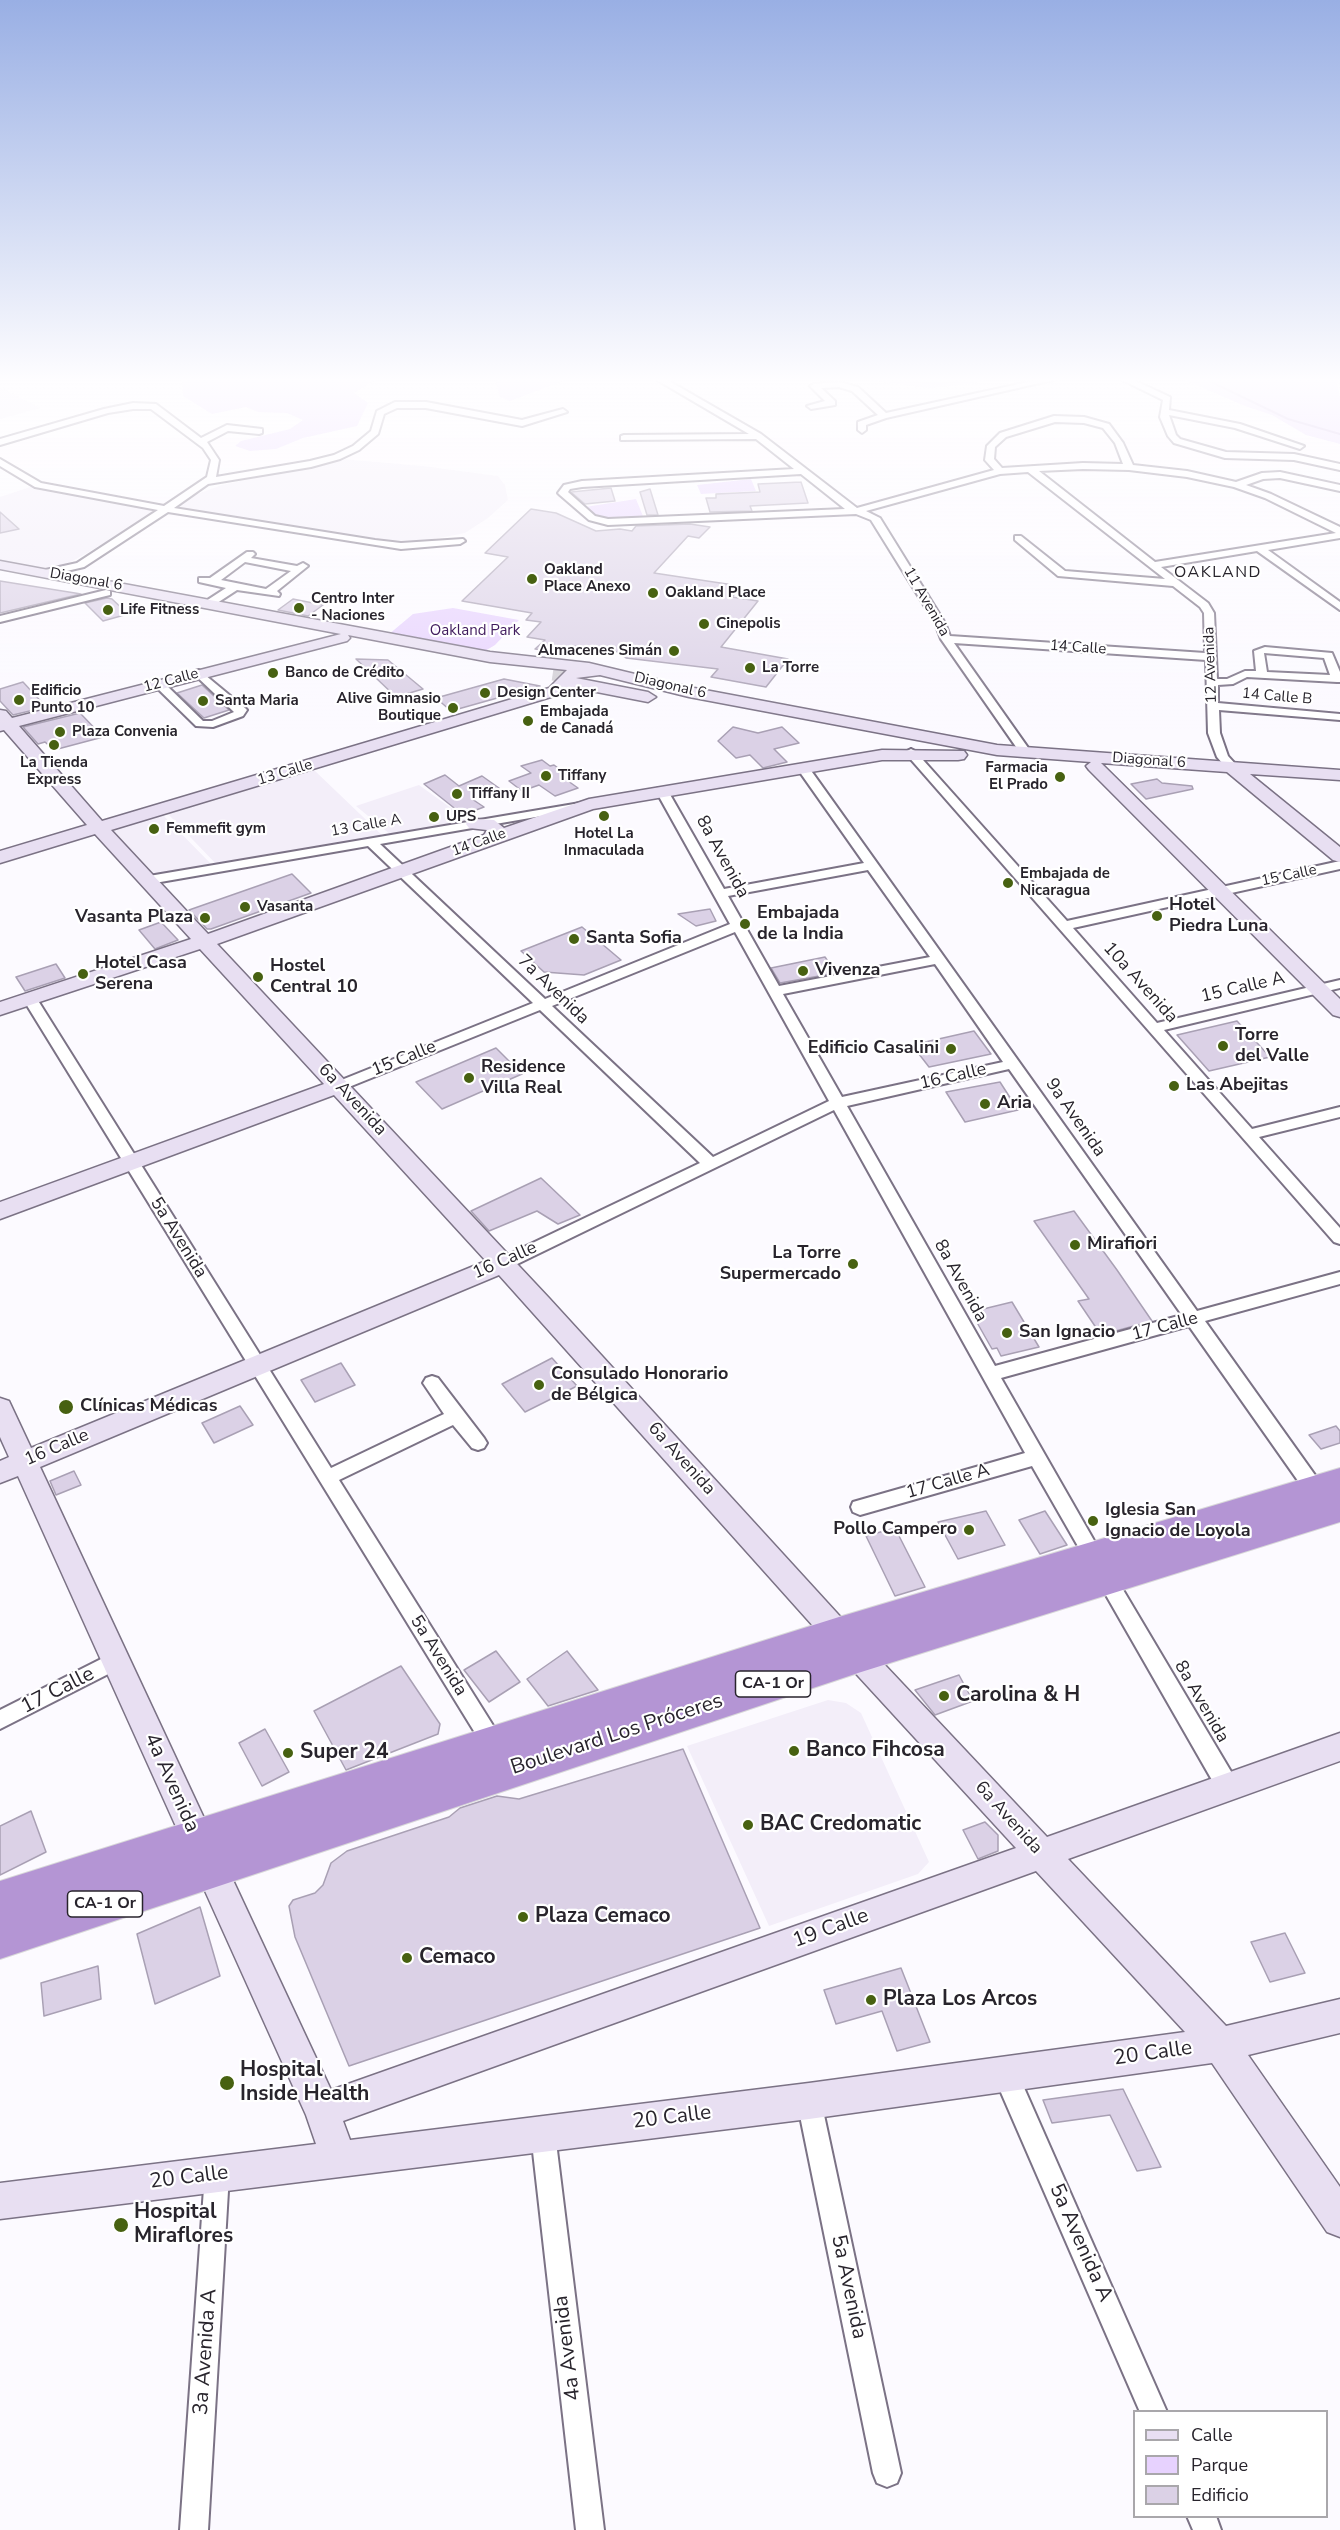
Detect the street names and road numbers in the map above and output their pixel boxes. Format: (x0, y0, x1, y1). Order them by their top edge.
street label: 11 Avenida (899, 564, 953, 640)
street label: Diagonal 6 (48, 565, 124, 595)
street label: 12 Avenida (1201, 626, 1221, 704)
street label: 14 Calle (1049, 637, 1107, 659)
street label: 12 Calle (141, 665, 201, 697)
street label: Diagonal 6 (632, 669, 708, 703)
street label: 14 Calle B (1241, 685, 1313, 709)
street label: Diagonal 6 (1112, 749, 1186, 773)
street label: 13 Calle (255, 756, 315, 790)
street label: 13 Calle A (329, 811, 403, 841)
street label: 8a Avenida (691, 812, 753, 902)
street label: 14 Calle (449, 825, 509, 861)
street label: 15 Calle (1260, 861, 1318, 891)
street label: 10a Avenida (1098, 938, 1182, 1028)
street label: 7a Avenida (513, 951, 593, 1029)
street label: 15 Calle A (1199, 968, 1287, 1008)
street label: 15 Calle (369, 1036, 439, 1082)
street label: 6a Avenida (313, 1059, 391, 1141)
street label: 16 Calle (918, 1059, 988, 1095)
street label: 9a Avenida (1040, 1075, 1110, 1161)
street label: 5a Avenida (145, 1194, 211, 1282)
street label: 8a Avenida (929, 1236, 991, 1326)
street label: 16 Calle (470, 1237, 540, 1285)
street label: 17 Calle (1129, 1308, 1201, 1346)
street label: 6a Avenida (643, 1418, 719, 1500)
street label: 16 Calle (22, 1425, 92, 1471)
street label: 17 Calle A (904, 1460, 992, 1504)
street label: 5a Avenida (405, 1612, 471, 1700)
street label: 8a Avenida (1169, 1657, 1233, 1747)
street label: 17 Calle (17, 1662, 99, 1720)
road number: CA-1 Or (736, 1671, 810, 1697)
street label: Boulevard Los Próceres (508, 1689, 726, 1781)
street label: 4a Avenida (138, 1730, 204, 1836)
street label: 6a Avenida (970, 1777, 1046, 1859)
road number: CA-1 Or (68, 1891, 142, 1917)
street label: 19 Calle (790, 1904, 872, 1954)
street label: 20 Calle (1112, 2036, 1194, 2072)
street label: 20 Calle (631, 2101, 713, 2135)
street label: 20 Calle (148, 2161, 230, 2195)
street label: 5a Avenida A (1043, 2180, 1117, 2306)
street label: 5a Avenida (825, 2233, 871, 2341)
street label: 3a Avenida A (189, 2288, 223, 2416)
street label: 4a Avenida (549, 2294, 587, 2402)

